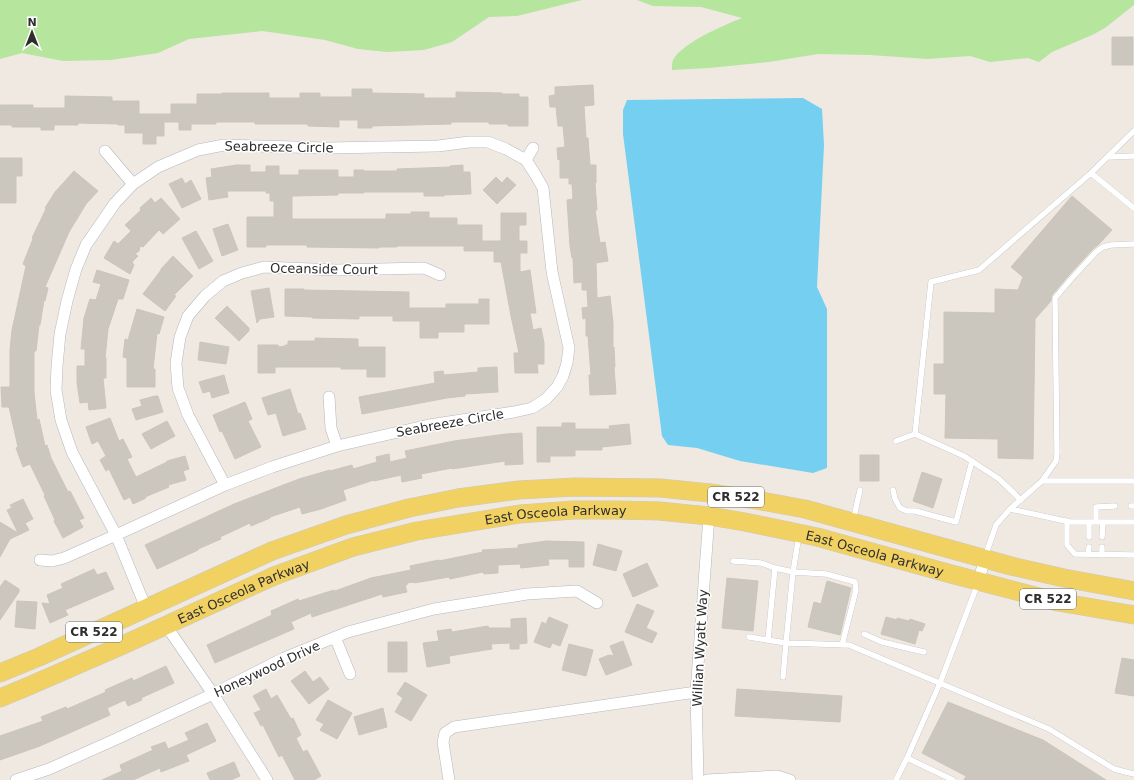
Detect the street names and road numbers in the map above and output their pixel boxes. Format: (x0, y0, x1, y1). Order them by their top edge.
street label: Seabreeze Circle (224, 139, 334, 155)
street label: Oceanside Court (270, 261, 378, 277)
street label: Seabreeze Circle (395, 406, 505, 440)
road number: CR 522 (708, 487, 764, 507)
street label: East Osceola Parkway (484, 503, 627, 527)
street label: East Osceola Parkway (805, 527, 946, 579)
street label: East Osceola Parkway (175, 556, 312, 627)
street label: Willian Wyatt Way (689, 589, 711, 707)
road number: CR 522 (1020, 589, 1076, 609)
road number: CR 522 (66, 622, 122, 642)
street label: Honeywood Drive (212, 638, 322, 700)

